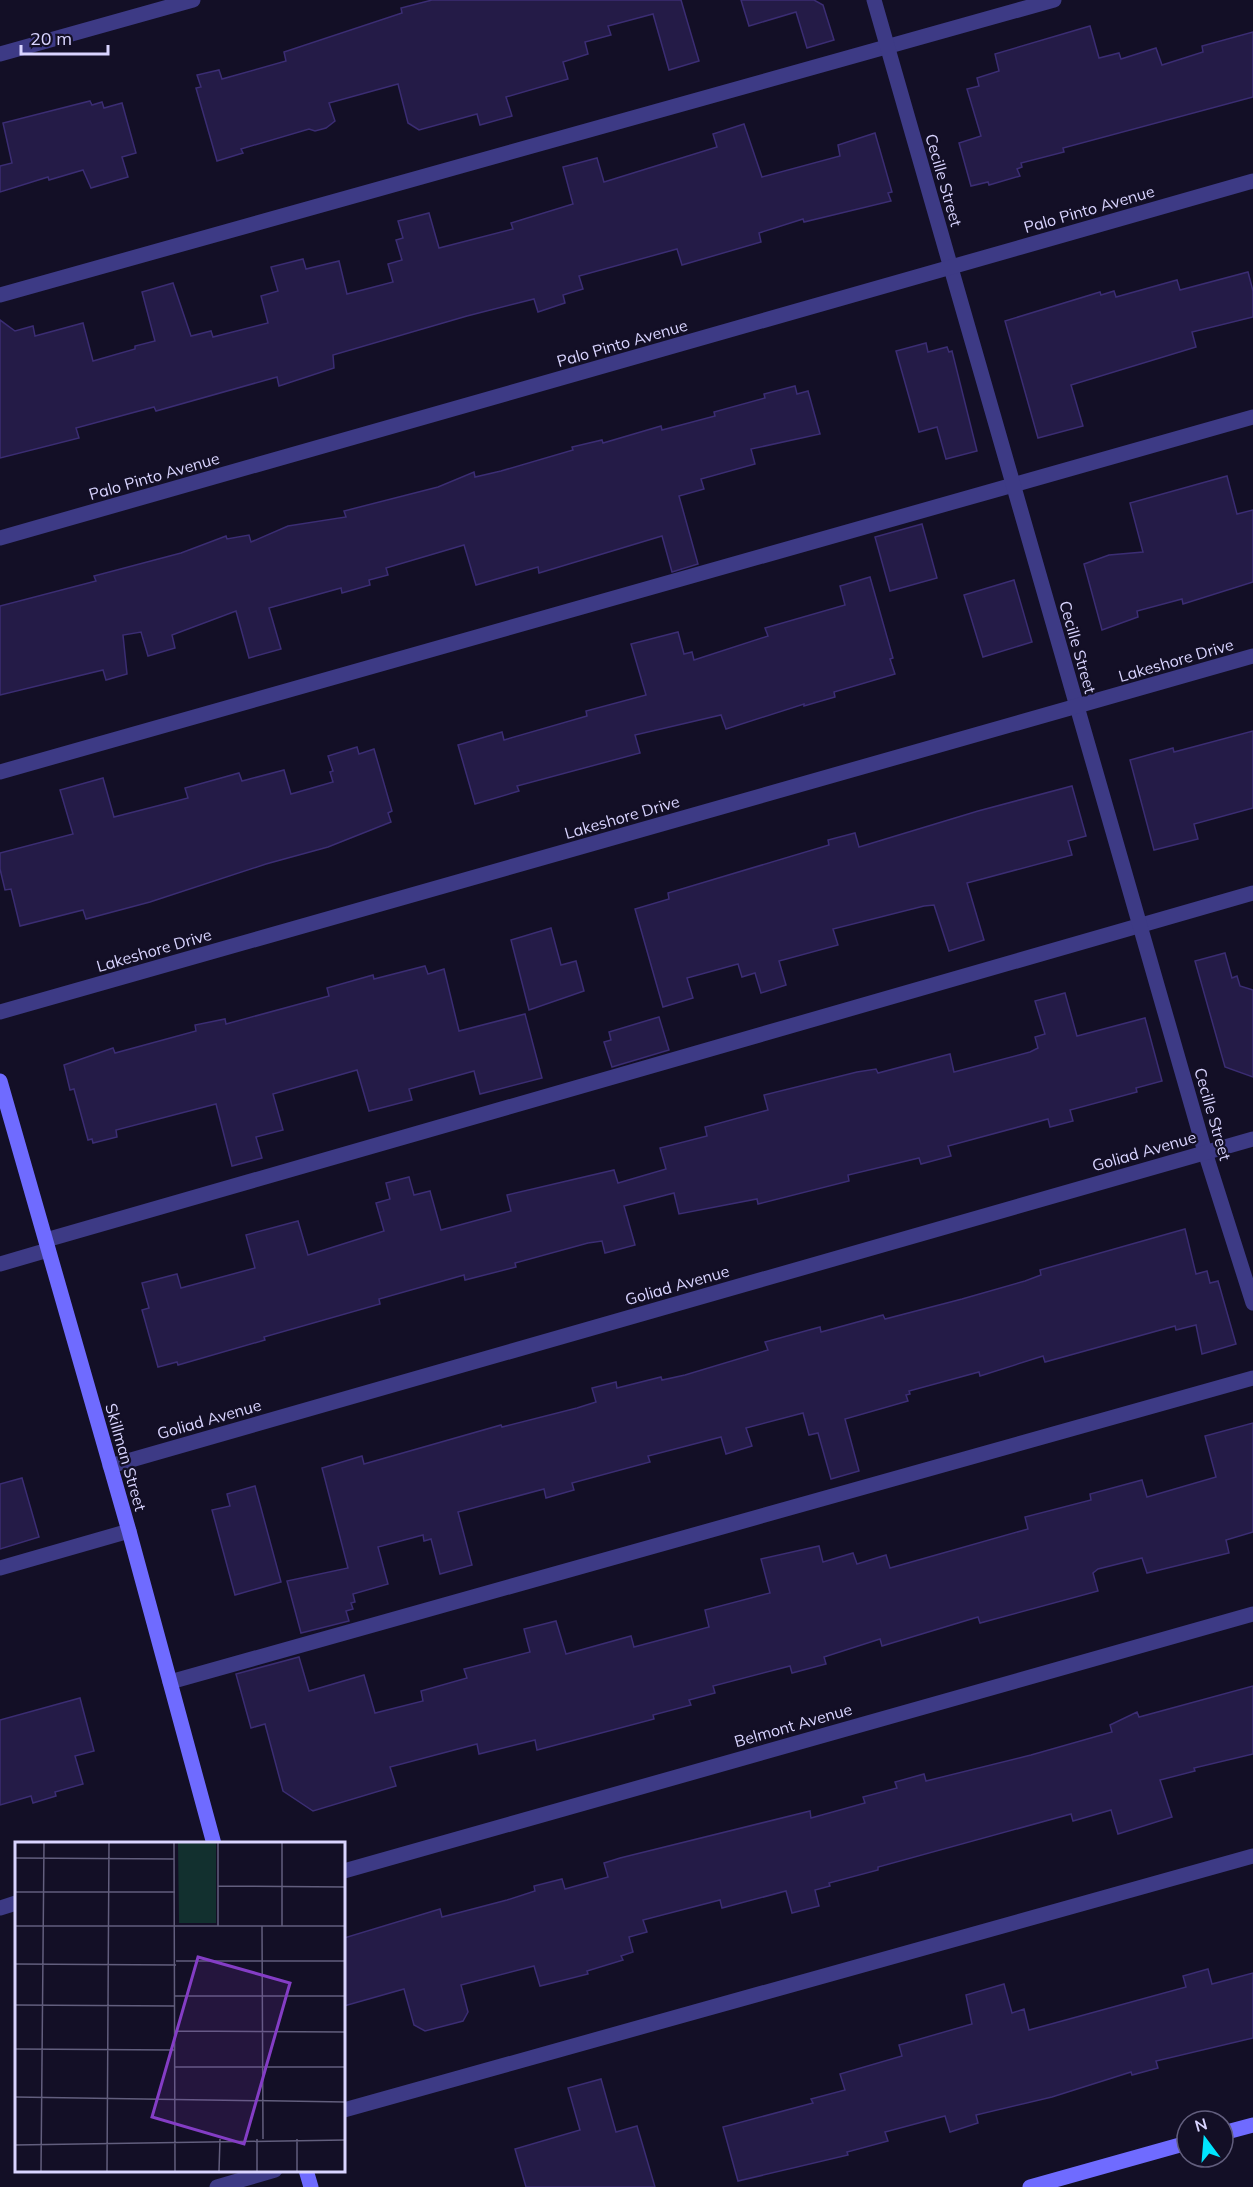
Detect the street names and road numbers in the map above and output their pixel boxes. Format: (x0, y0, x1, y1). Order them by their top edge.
street label: Cecille Street (921, 131, 967, 229)
street label: Palo Pinto Avenue (1021, 181, 1157, 237)
street label: Palo Pinto Avenue (554, 315, 690, 371)
street label: Palo Pinto Avenue (86, 448, 222, 504)
street label: Cecille Street (1055, 598, 1101, 696)
street label: Lakeshore Drive (1116, 634, 1236, 686)
street label: Lakeshore Drive (562, 791, 682, 843)
street label: Lakeshore Drive (94, 924, 214, 976)
street label: Cecille Street (1190, 1065, 1236, 1163)
street label: Goliad Avenue (1090, 1127, 1198, 1175)
street label: Goliad Avenue (623, 1261, 731, 1309)
street label: Goliad Avenue (155, 1395, 263, 1443)
street label: Skillman Street (101, 1401, 151, 1514)
street label: Belmont Avenue (732, 1699, 854, 1751)

